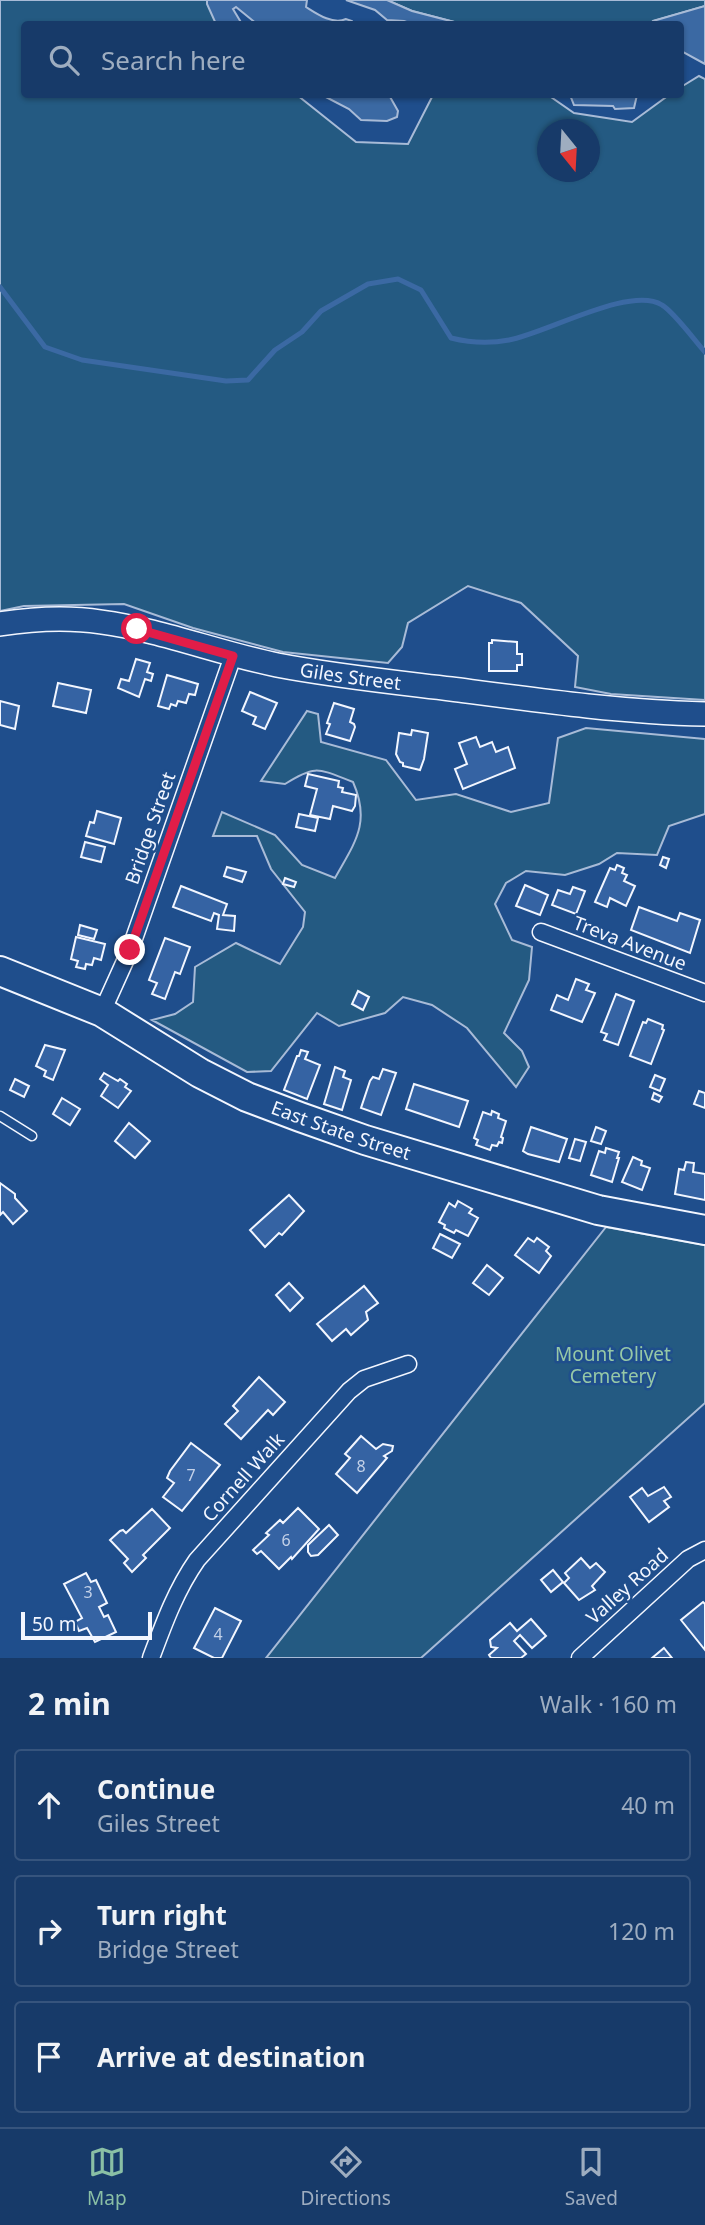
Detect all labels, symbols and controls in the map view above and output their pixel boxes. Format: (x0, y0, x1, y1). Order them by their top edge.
search box (21, 21, 684, 98)
icon: search (45, 41, 83, 79)
text: Search here (101, 42, 246, 78)
north arrow (537, 119, 600, 182)
route start (121, 613, 152, 644)
street label: Giles Street (298, 656, 402, 696)
street label: Bridge Street (119, 768, 181, 888)
street label: Treva Avenue (570, 909, 690, 977)
route end (114, 934, 145, 965)
street label: East State Street (268, 1094, 414, 1166)
park label: Mount Olivet Cemetery (555, 1341, 671, 1389)
street label: Cornell Walk (196, 1427, 290, 1527)
house number: 8 (356, 1455, 366, 1477)
house number: 7 (186, 1464, 196, 1486)
house number: 6 (281, 1529, 291, 1551)
street label: Valley Road (580, 1542, 674, 1630)
house number: 3 (83, 1581, 93, 1603)
scale bar (21, 1609, 152, 1641)
text: 50 m (32, 1611, 76, 1637)
house number: 4 (213, 1623, 223, 1645)
text: 2 min (28, 1683, 111, 1724)
text: Walk · 160 m (540, 1688, 677, 1720)
text: Continue (97, 1771, 215, 1807)
icon: ahead (30, 1786, 68, 1824)
text: 40 m (621, 1789, 675, 1821)
text: Giles Street (97, 1807, 220, 1839)
text: Turn right (97, 1897, 227, 1933)
icon: right (30, 1912, 68, 1950)
text: 120 m (608, 1915, 675, 1947)
text: Bridge Street (97, 1933, 239, 1965)
icon: arrive (30, 2038, 68, 2076)
text: Arrive at destination (97, 2039, 366, 2075)
tab: Map (87, 2143, 127, 2211)
tab: Directions (301, 2143, 391, 2211)
tab: Saved (565, 2143, 618, 2211)

